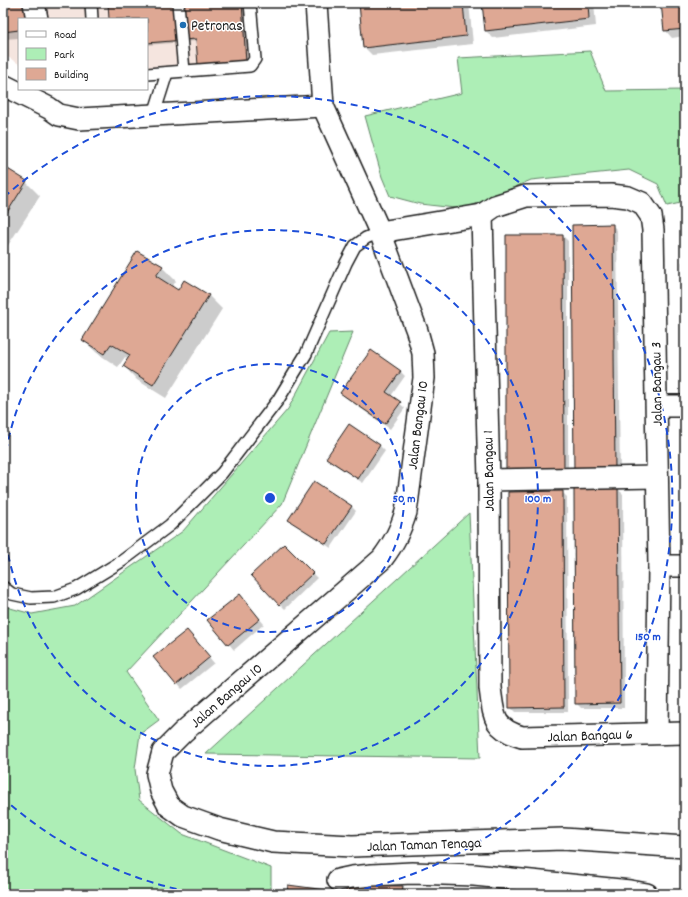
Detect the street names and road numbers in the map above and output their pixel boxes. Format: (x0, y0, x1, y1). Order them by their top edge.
street label: Jalan Bangau 3 (646, 341, 670, 427)
street label: Jalan Bangau 10 (403, 379, 435, 471)
street label: Jalan Bangau 1 (478, 430, 502, 512)
street label: Jalan Bangau 10 (186, 659, 268, 734)
street label: Jalan Bangau 6 (547, 725, 633, 749)
street label: Jalan Taman Tenaga (367, 833, 483, 859)

